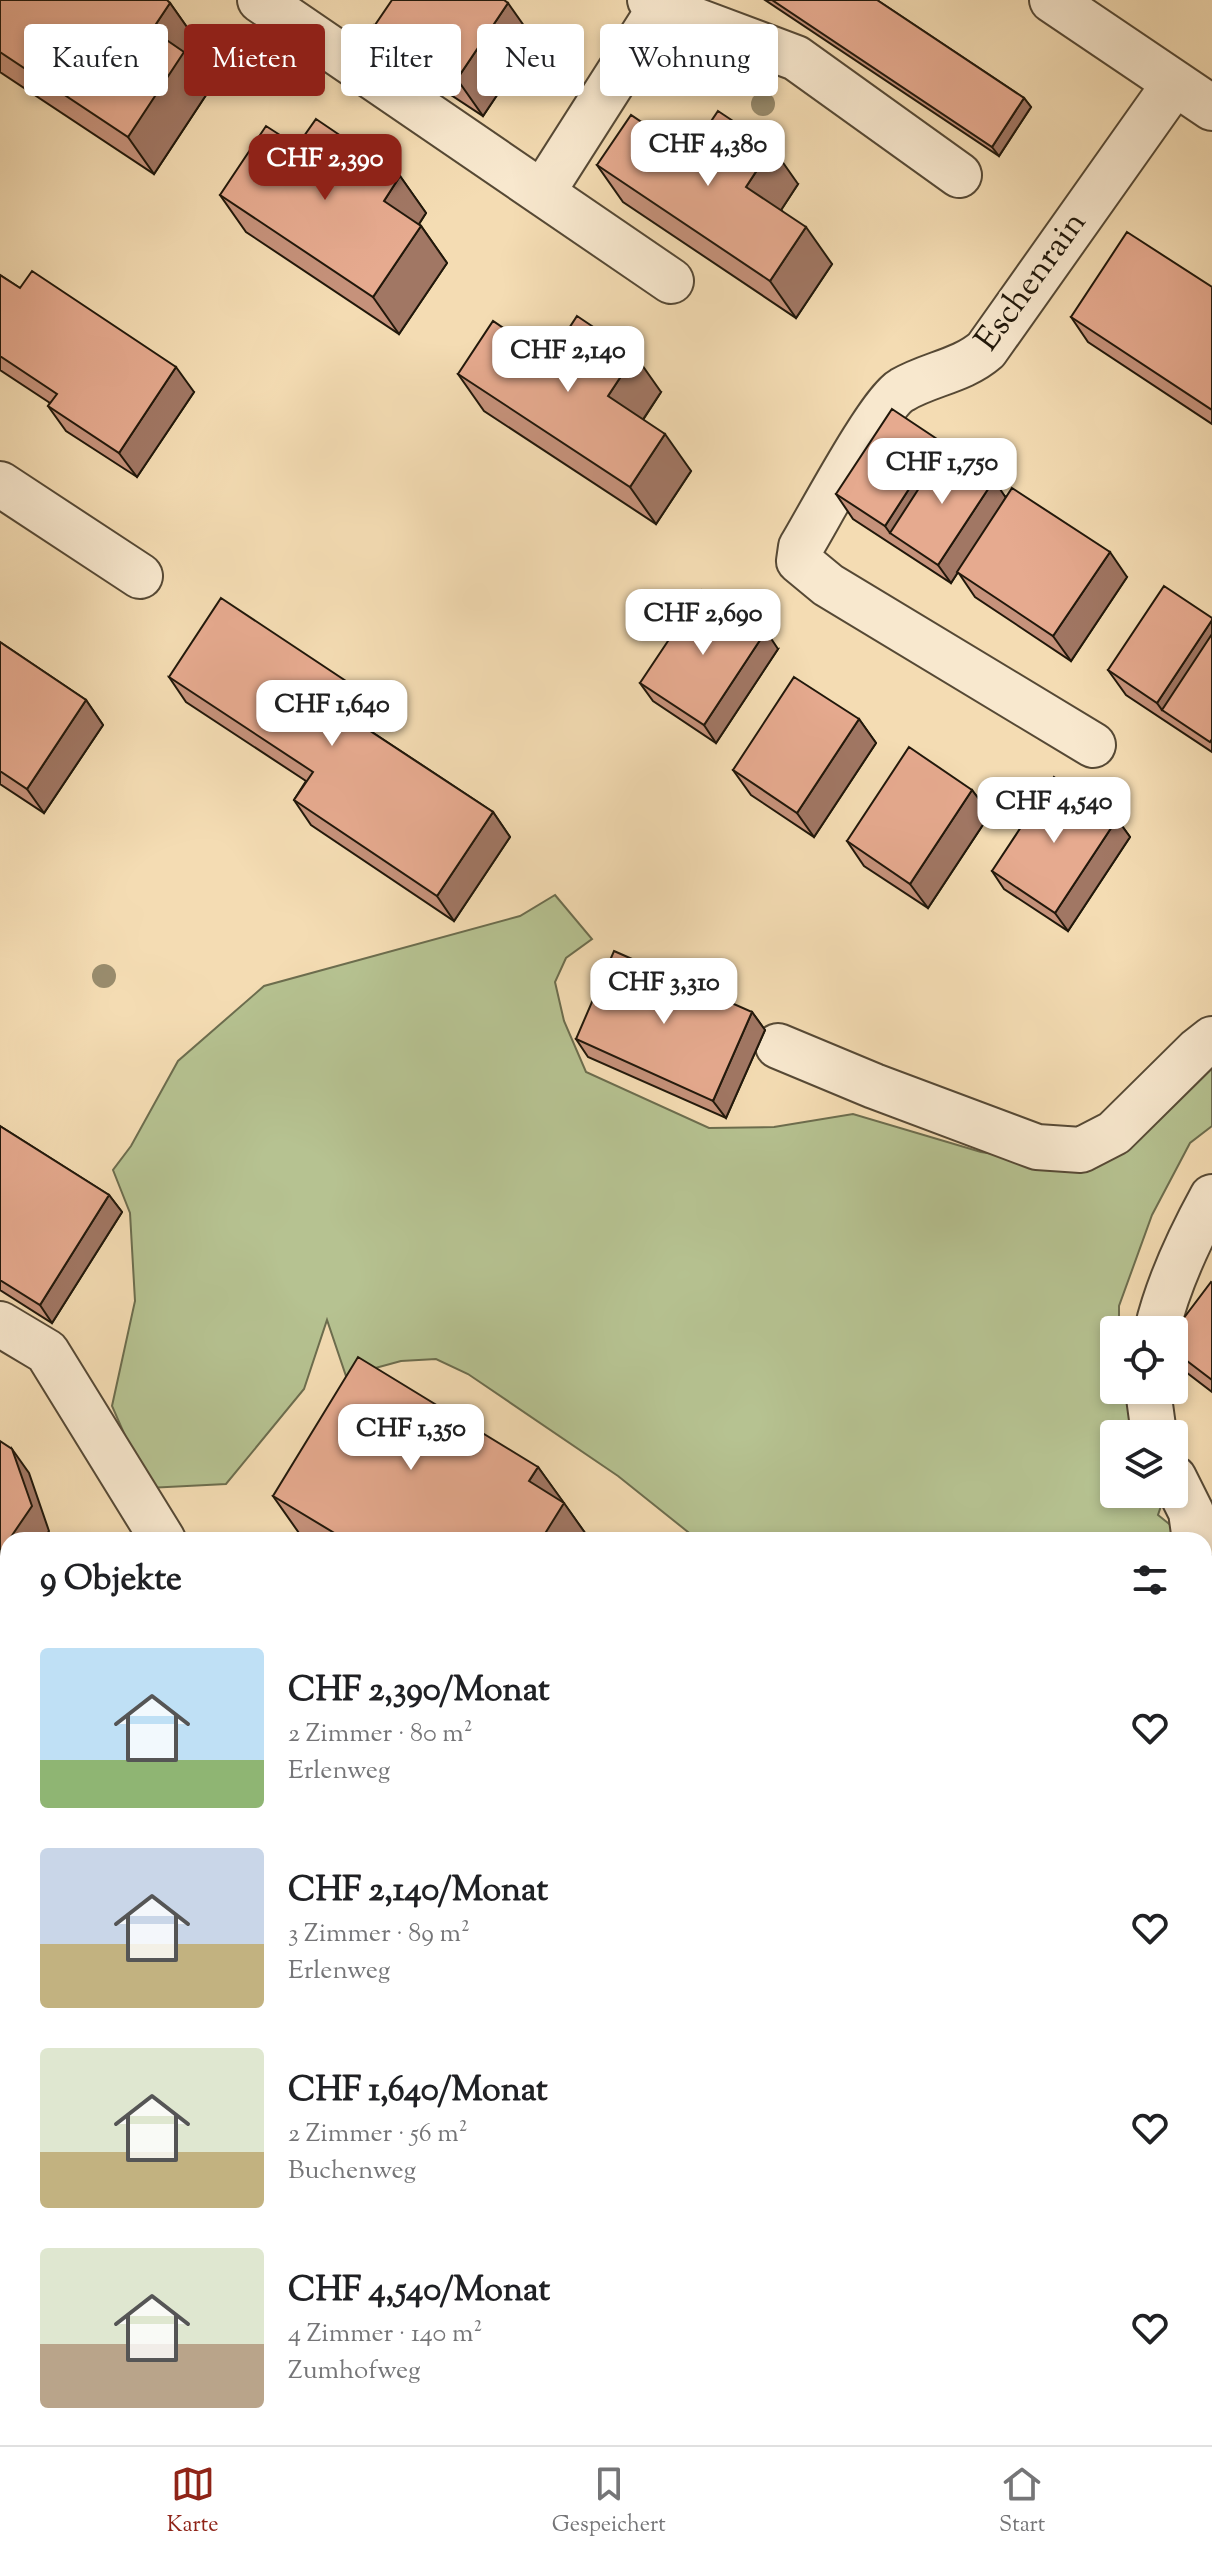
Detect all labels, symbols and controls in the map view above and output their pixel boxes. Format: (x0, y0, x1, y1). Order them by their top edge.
chip: Kaufen (24, 24, 168, 96)
chip: Mieten (184, 24, 325, 96)
chip: Filter (341, 24, 461, 96)
chip: Neu (477, 24, 584, 96)
chip: Wohnung (600, 24, 778, 96)
pin: CHF 4,380 (616, 120, 800, 188)
text: CHF 4,380 (649, 127, 767, 164)
pin: CHF 2,390 (233, 134, 417, 202)
text: CHF 2,390 (267, 141, 383, 178)
street label: Eschenrain (964, 202, 1100, 362)
pin: CHF 2,140 (476, 326, 660, 394)
text: CHF 2,140 (510, 333, 626, 370)
pin: CHF 1,750 (850, 438, 1034, 506)
text: CHF 1,750 (886, 445, 998, 482)
pin: CHF 2,690 (611, 589, 795, 657)
text: CHF 2,690 (644, 596, 762, 633)
pin: CHF 1,640 (240, 680, 424, 748)
text: CHF 1,640 (274, 687, 390, 724)
pin: CHF 4,540 (962, 777, 1146, 845)
text: CHF 4,540 (995, 784, 1113, 821)
pin: CHF 3,310 (572, 958, 756, 1026)
text: CHF 3,310 (608, 965, 720, 1002)
map controls (1100, 1316, 1188, 1508)
button: locate (1100, 1316, 1188, 1404)
pin: CHF 1,350 (319, 1404, 503, 1472)
text: CHF 1,350 (356, 1411, 466, 1448)
button: layers (1100, 1420, 1188, 1508)
text: 9 Objekte (40, 1556, 182, 1605)
icon: filters (1128, 1558, 1172, 1602)
text: CHF 2,390/Monat (288, 1667, 550, 1716)
icon: home (104, 1680, 200, 1776)
icon: heart (1128, 1706, 1172, 1750)
text: 2 Zimmer · 80 m² (288, 1716, 473, 1753)
text: Erlenweg (288, 1753, 391, 1790)
text: CHF 2,140/Monat (288, 1867, 548, 1916)
icon: home (104, 1880, 200, 1976)
icon: heart (1128, 1906, 1172, 1950)
text: 3 Zimmer · 89 m² (288, 1916, 470, 1953)
text: Erlenweg (288, 1953, 391, 1990)
text: CHF 1,640/Monat (288, 2067, 548, 2116)
icon: home (104, 2080, 200, 2176)
icon: heart (1128, 2106, 1172, 2150)
text: 2 Zimmer · 56 m² (288, 2116, 468, 2153)
text: Buchenweg (288, 2153, 416, 2190)
text: CHF 4,540/Monat (288, 2267, 550, 2316)
icon: home (104, 2280, 200, 2376)
icon: heart (1128, 2306, 1172, 2350)
text: 4 Zimmer · 140 m² (288, 2316, 482, 2353)
text: Zumhofweg (288, 2353, 421, 2390)
tab: Karte (167, 2462, 218, 2542)
tab: Gespeichert (552, 2462, 666, 2542)
tab: Start (999, 2462, 1045, 2542)

